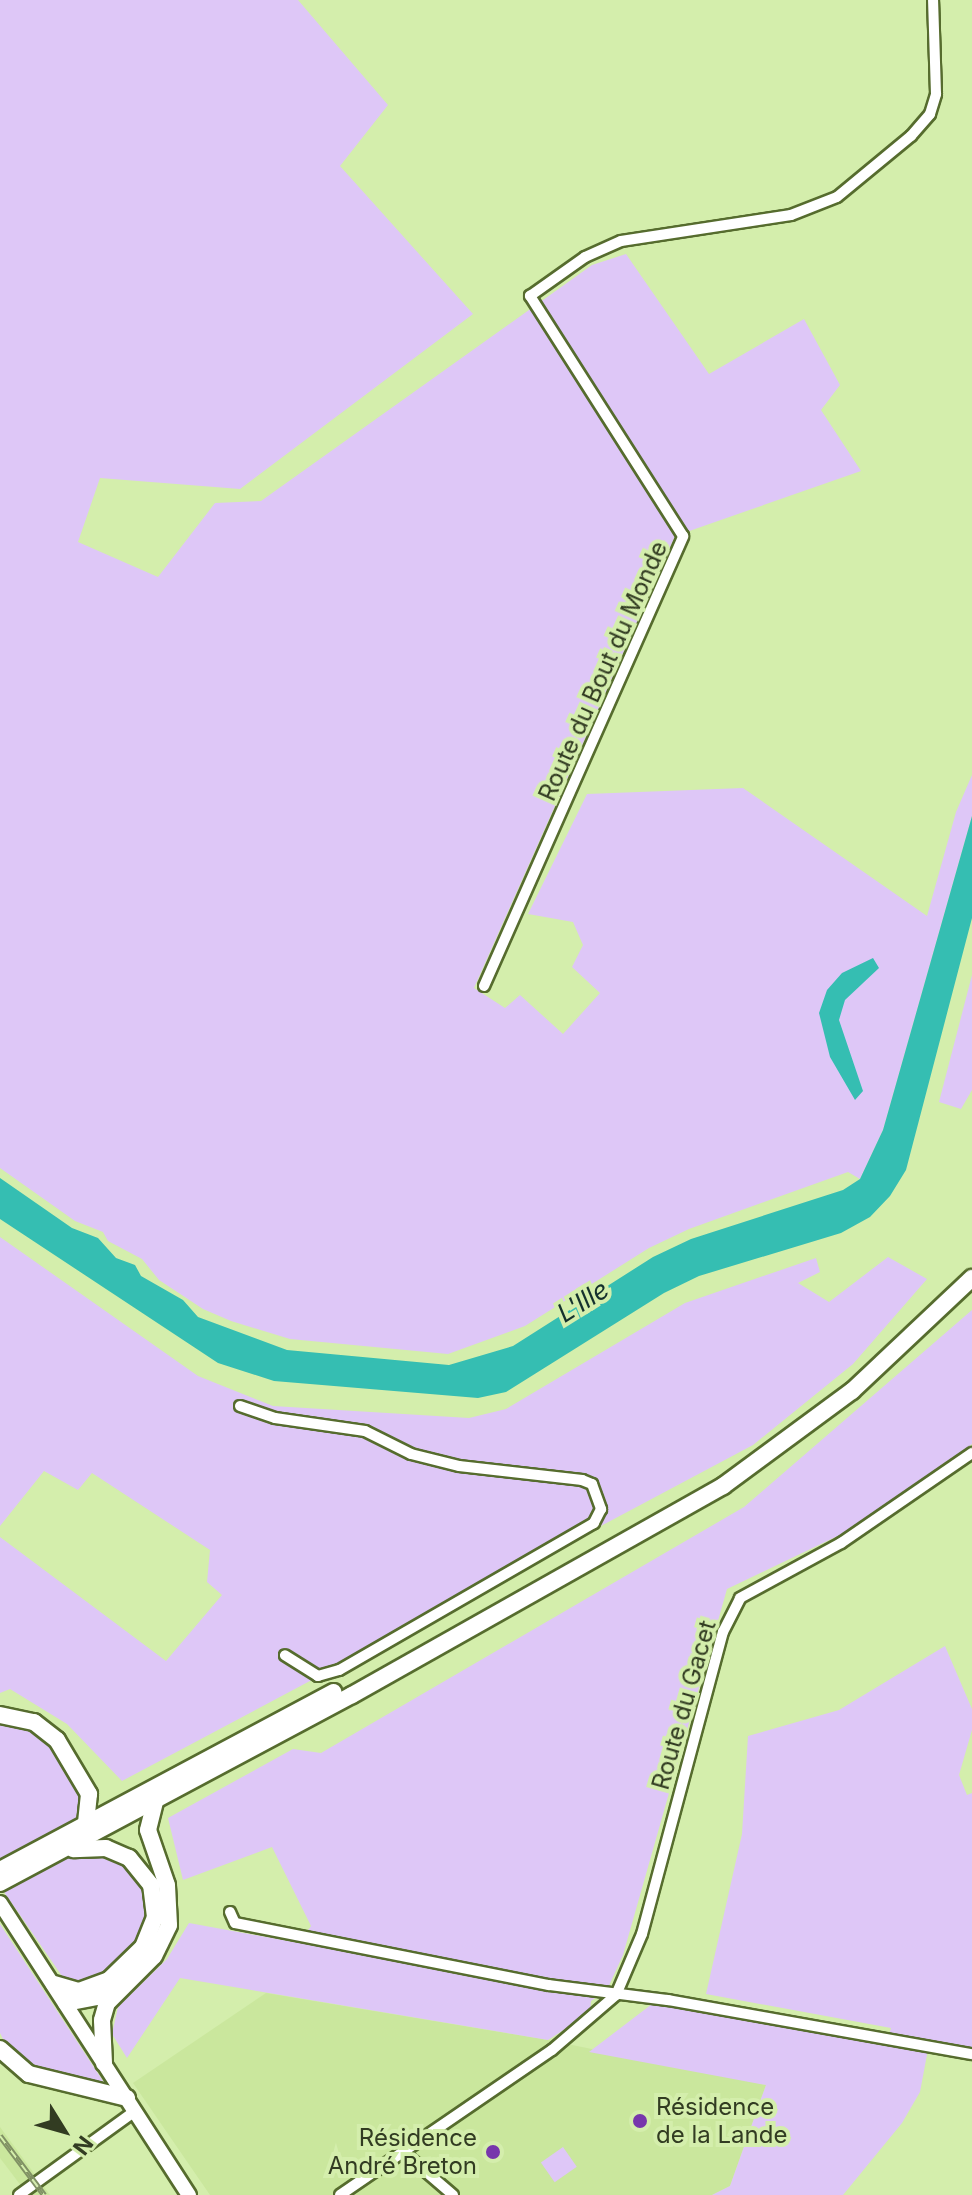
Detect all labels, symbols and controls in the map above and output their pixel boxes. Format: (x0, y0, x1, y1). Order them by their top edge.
street label: Route du Bout du Monde (533, 537, 673, 805)
water label: L'Ille (552, 1273, 614, 1329)
street label: Route du Gacet (646, 1617, 722, 1793)
north arrow (24, 2091, 104, 2171)
place label: Résidence de la Lande (656, 2093, 787, 2149)
marker: Résidence de la Lande (631, 2112, 649, 2130)
place label: Résidence André Breton (328, 2124, 477, 2180)
text: N (68, 2131, 99, 2160)
marker: Résidence André Breton (484, 2143, 502, 2161)

